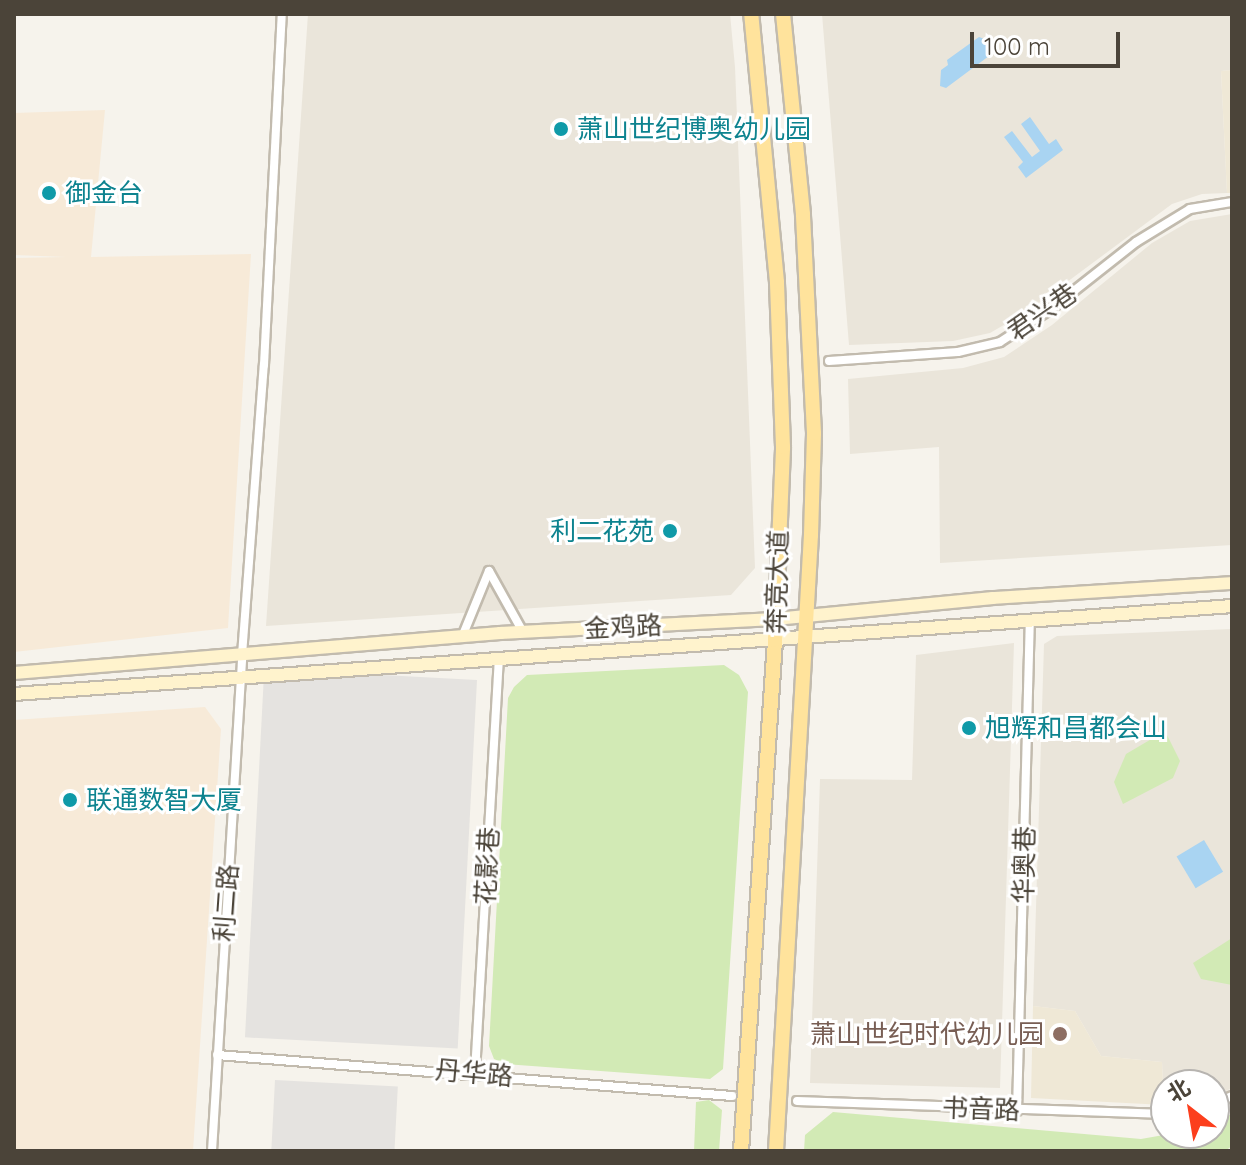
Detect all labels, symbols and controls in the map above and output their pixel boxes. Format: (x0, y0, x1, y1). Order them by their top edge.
scale bar (974, 16, 1124, 66)
text: 100 m (984, 31, 1050, 61)
place label: 萧山世纪博奥幼儿园 (577, 113, 811, 145)
marker: 萧山世纪博奥幼儿园 (552, 120, 570, 138)
place label: 御金台 (65, 177, 143, 209)
marker: 御金台 (40, 184, 58, 202)
street label: 君兴巷 (1001, 277, 1083, 347)
place label: 利二花苑 (550, 515, 654, 547)
marker: 利二花苑 (661, 522, 679, 540)
street label: 奔竞大道 (760, 529, 794, 635)
street label: 金鸡路 (583, 609, 663, 645)
place label: 旭辉和昌都会山 (985, 712, 1167, 744)
marker: 旭辉和昌都会山 (960, 719, 978, 737)
place label: 联通数智大厦 (86, 784, 242, 816)
marker: 联通数智大厦 (61, 791, 79, 809)
street label: 花影巷 (469, 826, 505, 906)
street label: 华奥巷 (1008, 826, 1040, 904)
street label: 利二路 (208, 863, 244, 943)
place label: 萧山世纪时代幼儿园 (810, 1018, 1044, 1050)
marker: 萧山世纪时代幼儿园 (1051, 1025, 1069, 1043)
street label: 丹华路 (434, 1054, 514, 1092)
north arrow (1150, 1069, 1230, 1149)
text: 北 (1162, 1072, 1195, 1108)
street label: 书音路 (941, 1092, 1021, 1126)

